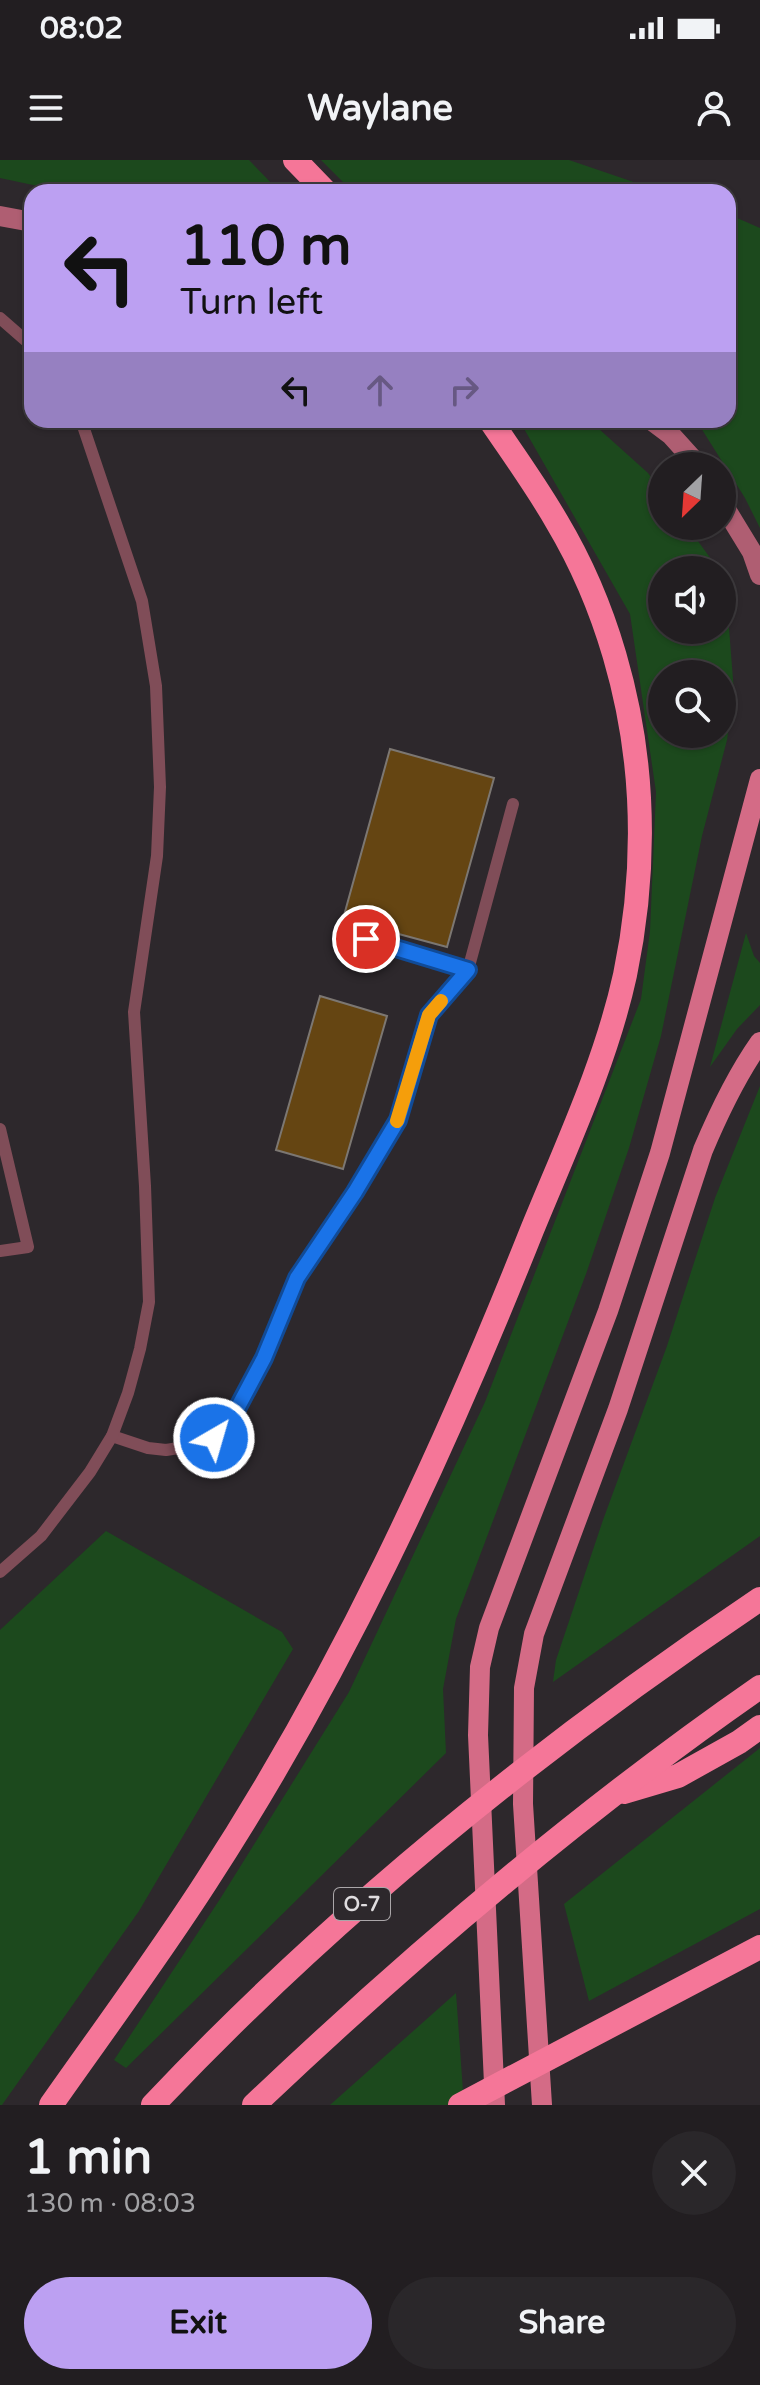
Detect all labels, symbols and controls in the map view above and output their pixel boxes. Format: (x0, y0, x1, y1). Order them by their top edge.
text: 08:02 (40, 10, 123, 47)
icon: menu (24, 86, 68, 130)
icon: person (692, 86, 736, 130)
text: Waylane (307, 87, 453, 130)
text: 110 m (180, 213, 351, 280)
icon: left (48, 216, 152, 320)
text: Turn left (180, 281, 323, 324)
icon: left (274, 368, 318, 412)
icon: ahead (358, 368, 402, 412)
icon: right (442, 368, 486, 412)
north arrow (648, 452, 736, 540)
map controls (648, 452, 736, 748)
button: sound (648, 556, 736, 644)
button: search (648, 660, 736, 748)
pin (332, 905, 400, 973)
icon: arrive (344, 917, 388, 961)
position arrow (172, 1396, 256, 1480)
road number: O-7 (334, 1888, 390, 1920)
text: 1 min (24, 2129, 152, 2187)
button: close (652, 2131, 736, 2215)
text: 130 m · 08:03 (24, 2188, 196, 2219)
button: Exit (24, 2277, 372, 2369)
button: Share (388, 2277, 736, 2369)

